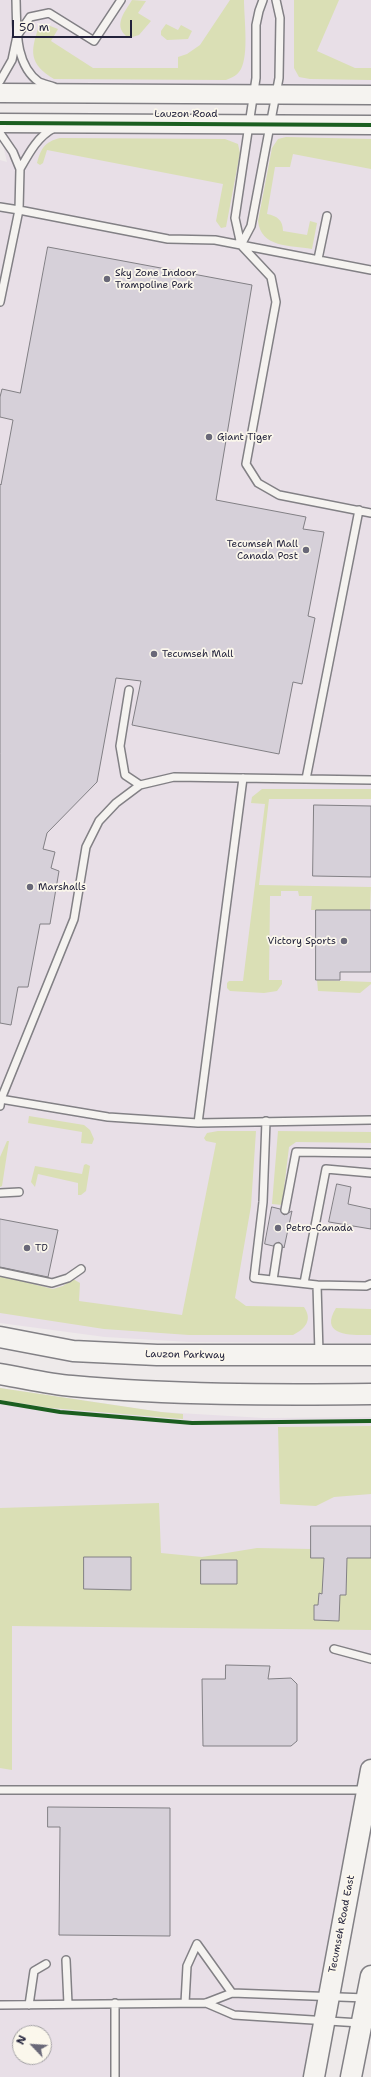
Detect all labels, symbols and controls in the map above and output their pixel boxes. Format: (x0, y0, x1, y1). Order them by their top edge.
scale bar (14, 12, 134, 38)
text: 50 m (19, 19, 49, 35)
street label: Lauzon Road (154, 108, 218, 120)
place label: Sky Zone Indoor Trampoline Park (115, 267, 196, 290)
marker: Sky Zone Indoor Trampoline Park (102, 274, 112, 284)
place label: Giant Tiger (217, 431, 272, 443)
marker: Giant Tiger (204, 432, 214, 442)
place label: Tecumseh Mall Canada Post (227, 538, 298, 562)
marker: Tecumseh Mall Canada Post (301, 545, 311, 555)
place label: Tecumseh Mall (162, 648, 233, 660)
marker: Tecumseh Mall (149, 649, 159, 659)
place label: Marshalls (38, 881, 86, 893)
marker: Marshalls (25, 882, 35, 892)
place label: Victory Sports (268, 935, 336, 947)
marker: Victory Sports (339, 936, 349, 946)
place label: Petro-Canada (286, 1222, 353, 1234)
marker: Petro-Canada (273, 1223, 283, 1233)
place label: TD (35, 1242, 48, 1254)
marker: TD (22, 1243, 32, 1253)
street label: Lauzon Parkway (145, 1348, 225, 1362)
street label: Tecumseh Road East (327, 1874, 357, 1974)
north arrow (12, 2025, 52, 2065)
text: N (13, 2033, 30, 2047)

